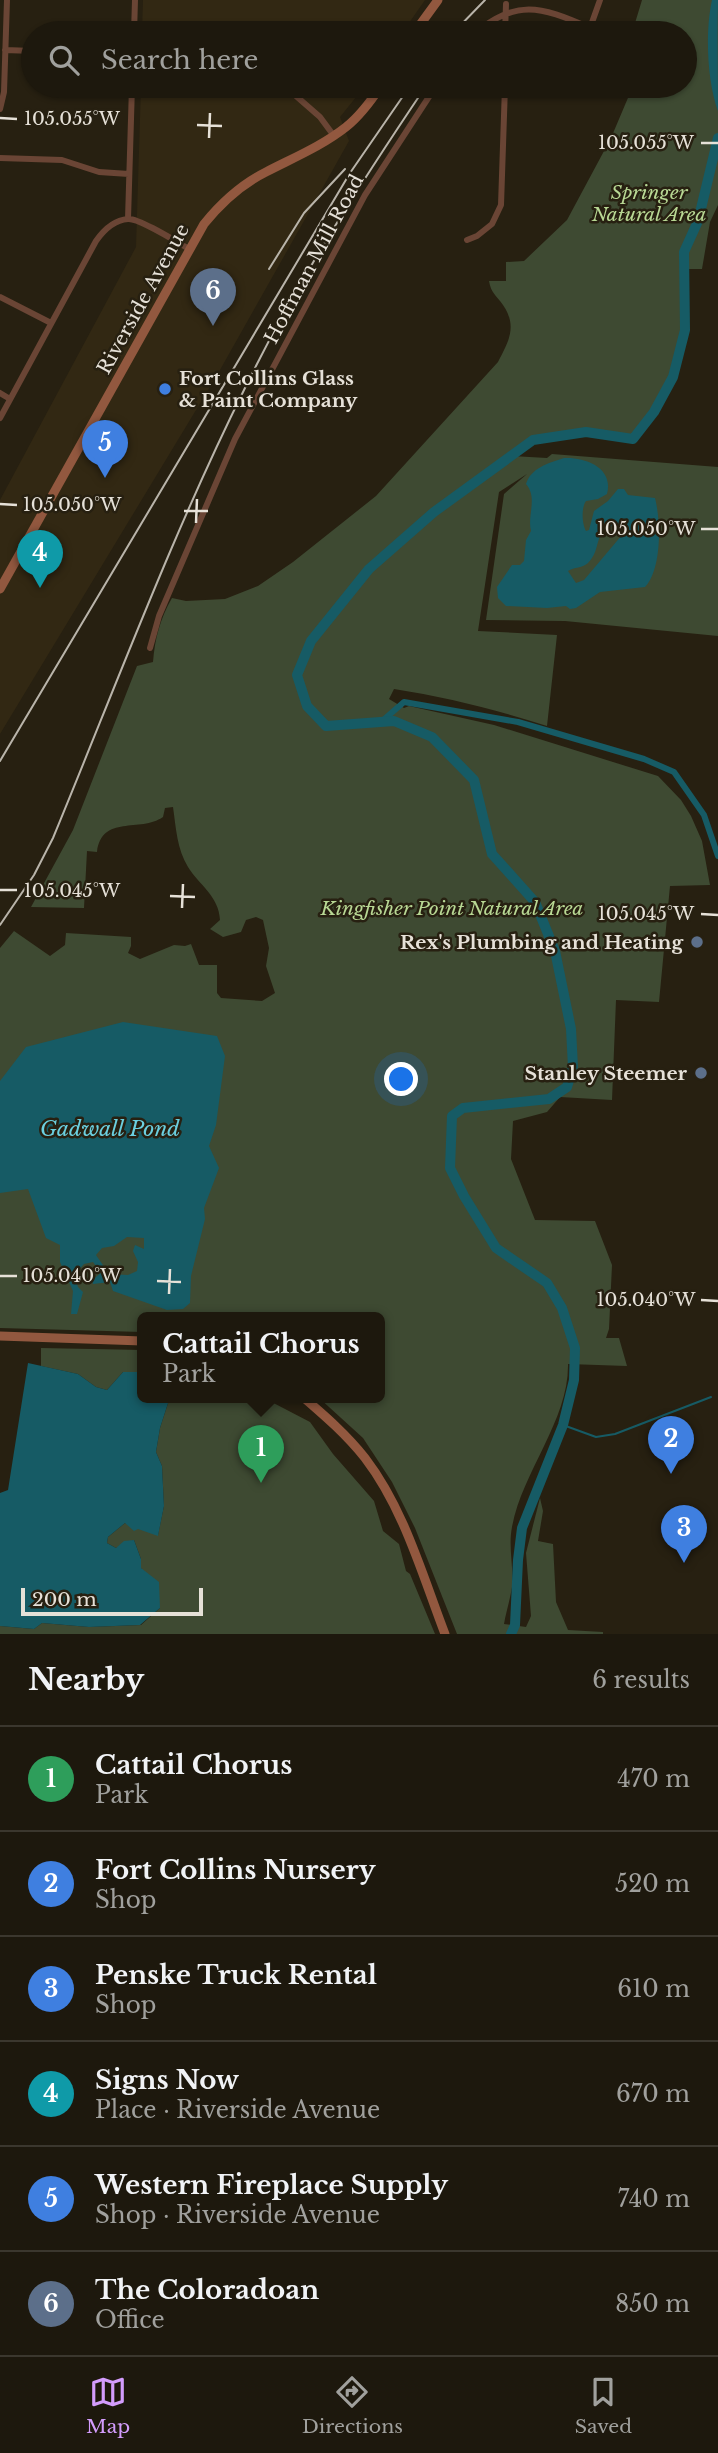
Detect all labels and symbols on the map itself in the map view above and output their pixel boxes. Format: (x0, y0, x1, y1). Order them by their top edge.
text: 105.055°W (24, 108, 121, 130)
text: 105.055°W (598, 132, 695, 154)
street label: Hoffman Mill Road (260, 170, 368, 348)
park label: Springer Natural Area (591, 181, 707, 226)
street label: Riverside Avenue (92, 220, 194, 378)
pin: 6 (190, 268, 236, 326)
place label: Fort Collins Glass & Paint Company (179, 367, 358, 412)
marker: Fort Collins Glass & Paint Company (157, 381, 173, 397)
pin: 5 (82, 420, 128, 478)
text: 105.050°W (23, 494, 122, 516)
text: 105.050°W (597, 518, 696, 540)
pin: 4 (17, 530, 63, 588)
text: 105.045°W (24, 880, 121, 902)
park label: Kingfisher Point Natural Area (320, 897, 584, 920)
text: 105.045°W (598, 903, 695, 925)
place label: Rex's Plumbing and Heating (400, 931, 684, 954)
marker: Rex's Plumbing and Heating (689, 934, 705, 950)
your location (384, 1062, 418, 1096)
place label: Stanley Steemer (525, 1062, 688, 1085)
marker: Stanley Steemer (693, 1065, 709, 1081)
water label: Gadwall Pond (40, 1116, 180, 1142)
text: 105.040°W (23, 1265, 122, 1287)
text: 105.040°W (597, 1289, 696, 1311)
pin: 2 (648, 1416, 694, 1474)
pin: 1 (238, 1425, 284, 1483)
pin: 3 (661, 1505, 707, 1563)
scale bar (21, 1585, 203, 1617)

